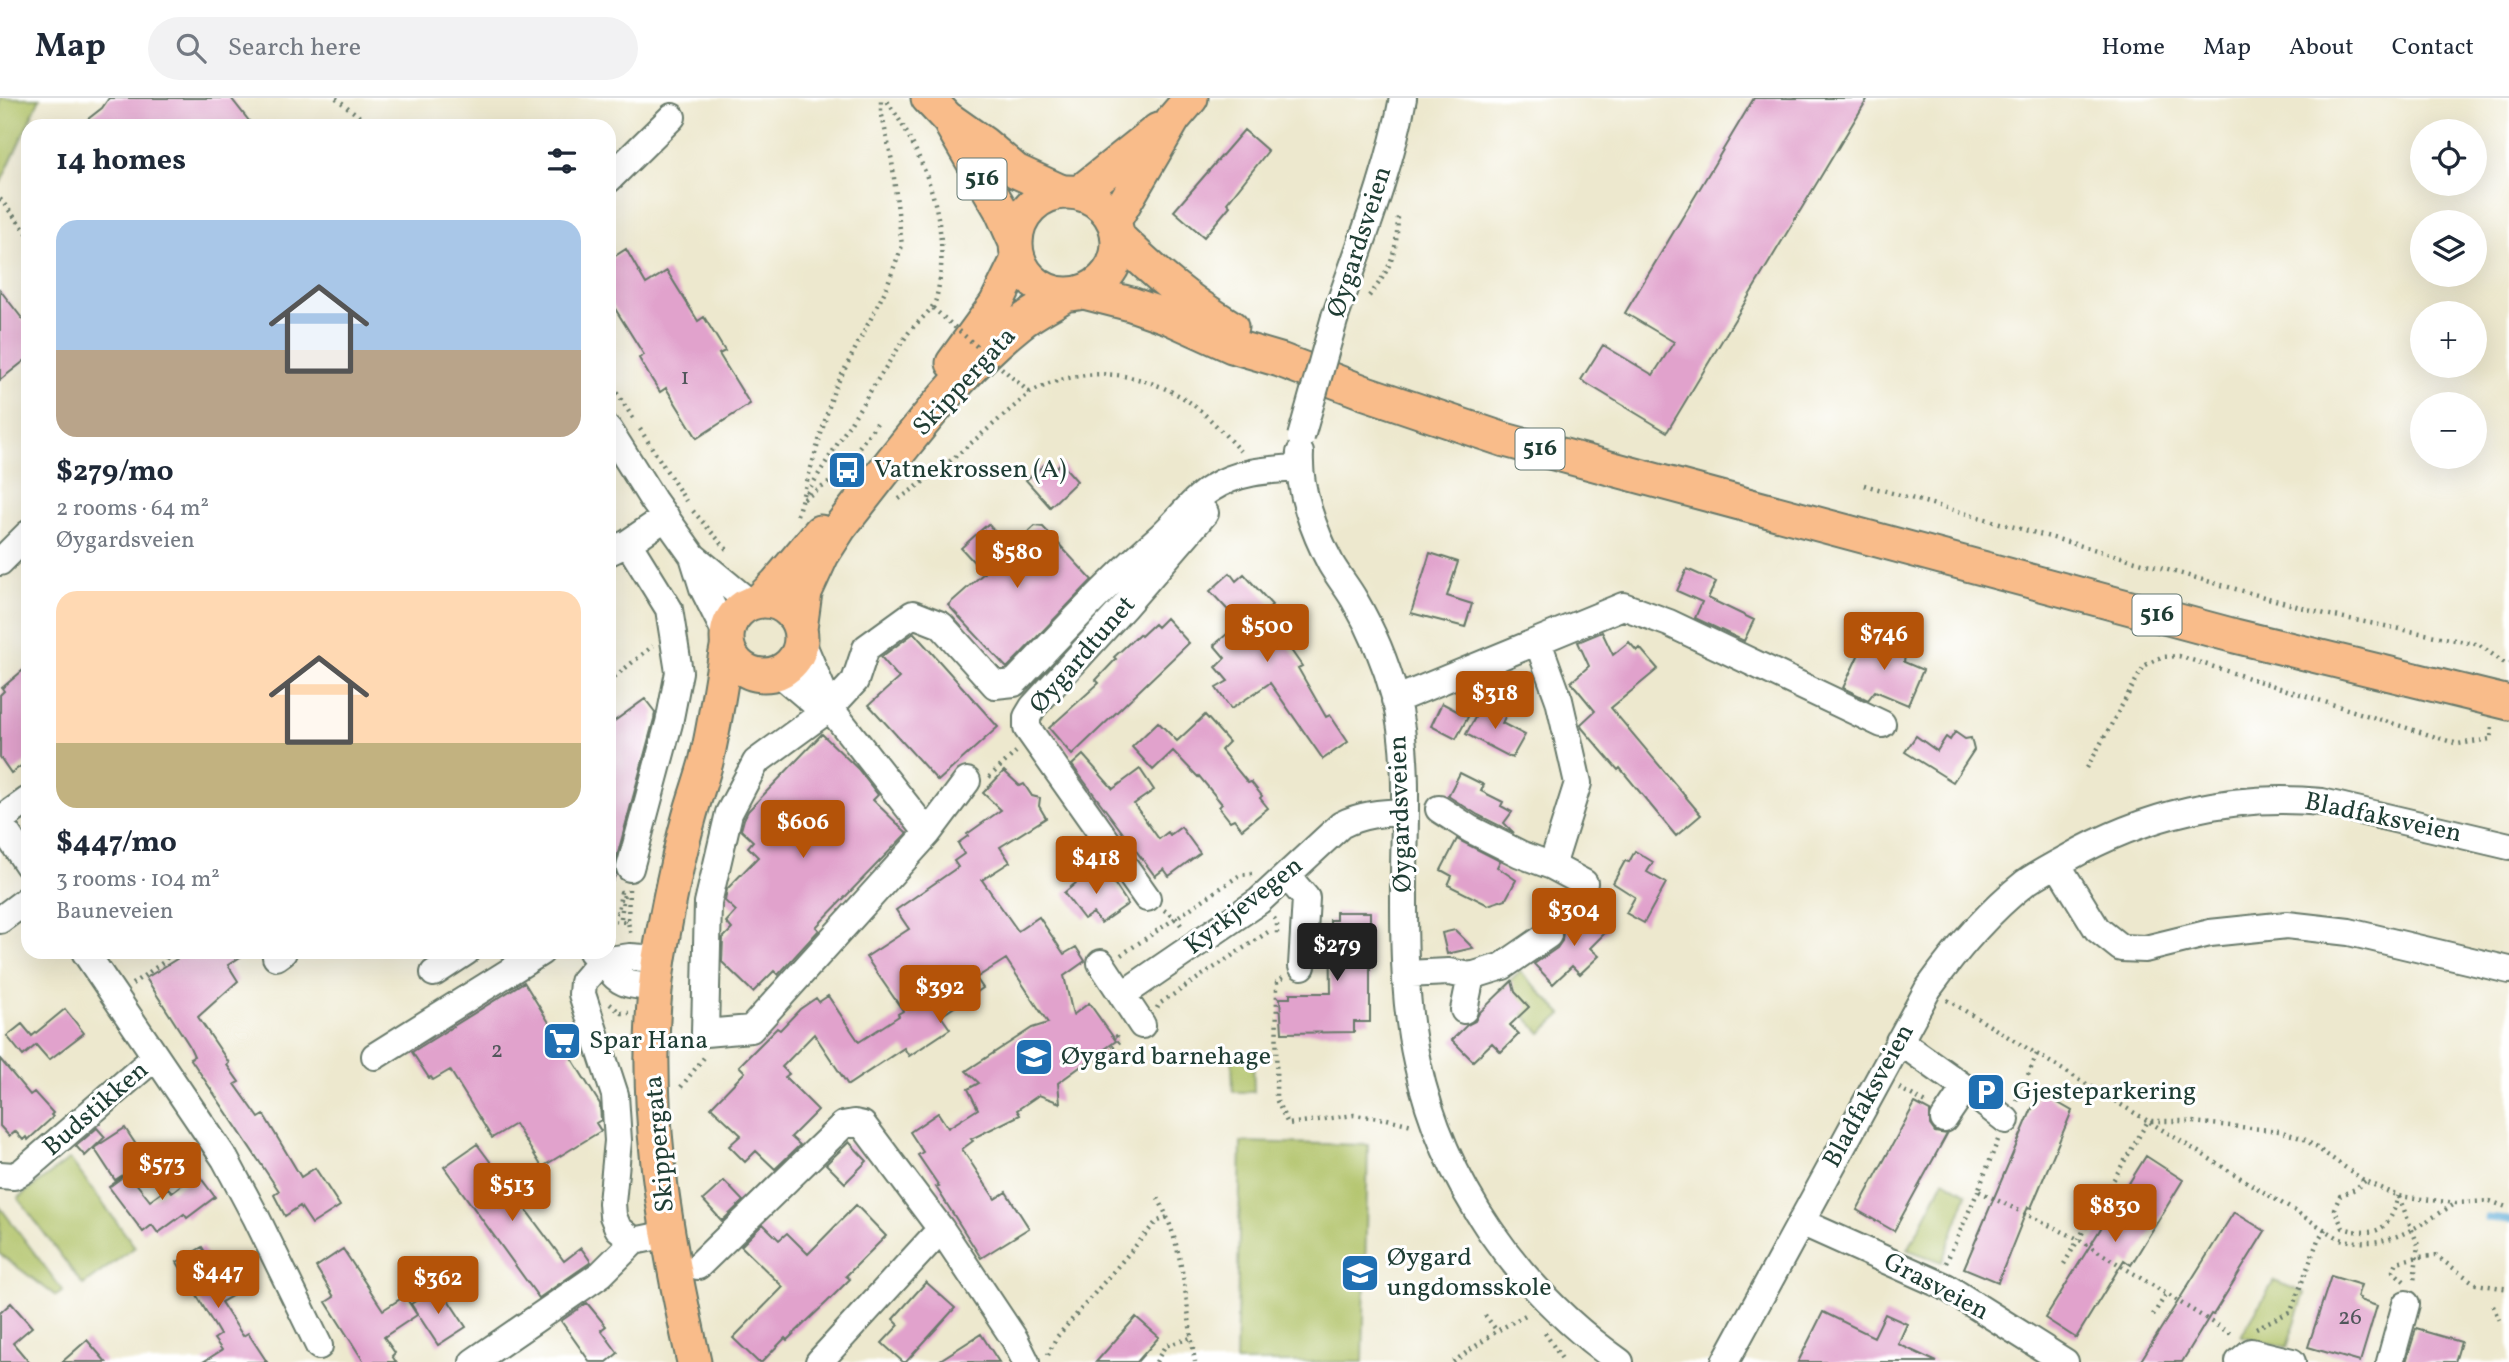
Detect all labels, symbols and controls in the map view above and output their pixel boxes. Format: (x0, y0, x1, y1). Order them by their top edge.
search box (148, 17, 638, 80)
text: Map (35, 25, 106, 71)
icon: search (172, 29, 210, 67)
text: Search here (228, 30, 361, 66)
text: Home (2101, 31, 2165, 65)
text: Map (2203, 31, 2251, 65)
text: About (2289, 31, 2354, 65)
text: Contact (2392, 31, 2474, 65)
map controls (2410, 119, 2487, 469)
button: locate (2410, 119, 2487, 196)
text: 14 homes (56, 140, 186, 182)
icon: filters (543, 142, 581, 180)
road number: 516 (958, 158, 1006, 200)
street label: Øygardsveien (1319, 162, 1401, 322)
button: layers (2410, 210, 2487, 287)
icon: home (256, 266, 382, 392)
button: + (2410, 301, 2487, 378)
street label: Skippergata (905, 320, 1025, 444)
house number: 1 (681, 362, 689, 394)
button: − (2410, 392, 2487, 469)
road number: 516 (1516, 428, 1564, 470)
bus stop icon: Vatnekrossen (A) (826, 449, 868, 491)
text: $279/mo (56, 451, 174, 493)
place label: Vatnekrossen (A) (874, 452, 1067, 488)
text: 2 rooms · 64 m² (56, 493, 209, 525)
text: Øygardsveien (56, 525, 195, 557)
pin: $580 (976, 531, 1058, 590)
text: $580 (992, 537, 1042, 569)
street label: Øygardtunet (1022, 588, 1144, 722)
road number: 516 (2132, 594, 2182, 636)
pin: $500 (1226, 604, 1308, 664)
text: $500 (1241, 611, 1293, 643)
pin: $746 (1843, 612, 1925, 672)
text: $746 (1860, 619, 1908, 651)
icon: home (256, 637, 382, 763)
pin: $318 (1454, 672, 1536, 731)
text: $318 (1472, 678, 1518, 710)
street label: Øygardsveien (1380, 735, 1422, 893)
street label: Bladfaksveien (2301, 784, 2465, 852)
pin: $606 (762, 800, 844, 860)
text: $606 (777, 807, 829, 839)
text: $447/mo (56, 822, 177, 864)
pin: $418 (1055, 836, 1137, 896)
text: $418 (1072, 843, 1120, 875)
street label: Kyrkjevegen (1177, 848, 1311, 964)
text: 3 rooms · 104 m² (56, 864, 220, 896)
pin: $304 (1533, 888, 1615, 948)
text: $304 (1548, 895, 1600, 927)
text: Bauneveien (56, 896, 174, 928)
pin: $279 (1296, 924, 1378, 983)
text: $279 (1313, 930, 1361, 962)
pin: $392 (899, 965, 981, 1025)
text: $392 (916, 972, 964, 1004)
street label: Bladfaksveien (1815, 1017, 1923, 1175)
supermarket icon: Spar Hana (541, 1020, 583, 1062)
place label: Spar Hana (589, 1023, 708, 1059)
house number: 2 (491, 1035, 503, 1067)
school or university icon: Øygard barnehage (1013, 1036, 1055, 1078)
place label: Øygard barnehage (1061, 1039, 1271, 1075)
street label: Budstikken (35, 1053, 157, 1165)
parking icon: Gjesteparkering (1965, 1071, 2007, 1113)
street label: Skippergata (636, 1074, 684, 1214)
place label: Gjesteparkering (2013, 1074, 2196, 1110)
pin: $573 (121, 1142, 203, 1202)
text: $573 (139, 1149, 185, 1181)
pin: $513 (471, 1164, 553, 1223)
text: $513 (490, 1170, 534, 1202)
pin: $830 (2074, 1184, 2156, 1244)
text: $830 (2090, 1191, 2140, 1223)
place label: Øygard ungdomsskole (1387, 1240, 1552, 1306)
street label: Grasveien (1877, 1244, 1995, 1330)
pin: $447 (177, 1250, 259, 1310)
school or university icon: Øygard ungdomsskole (1339, 1252, 1381, 1294)
pin: $362 (397, 1256, 479, 1316)
text: $447 (192, 1257, 244, 1289)
text: $362 (413, 1263, 463, 1295)
house number: 26 (2338, 1302, 2362, 1334)

